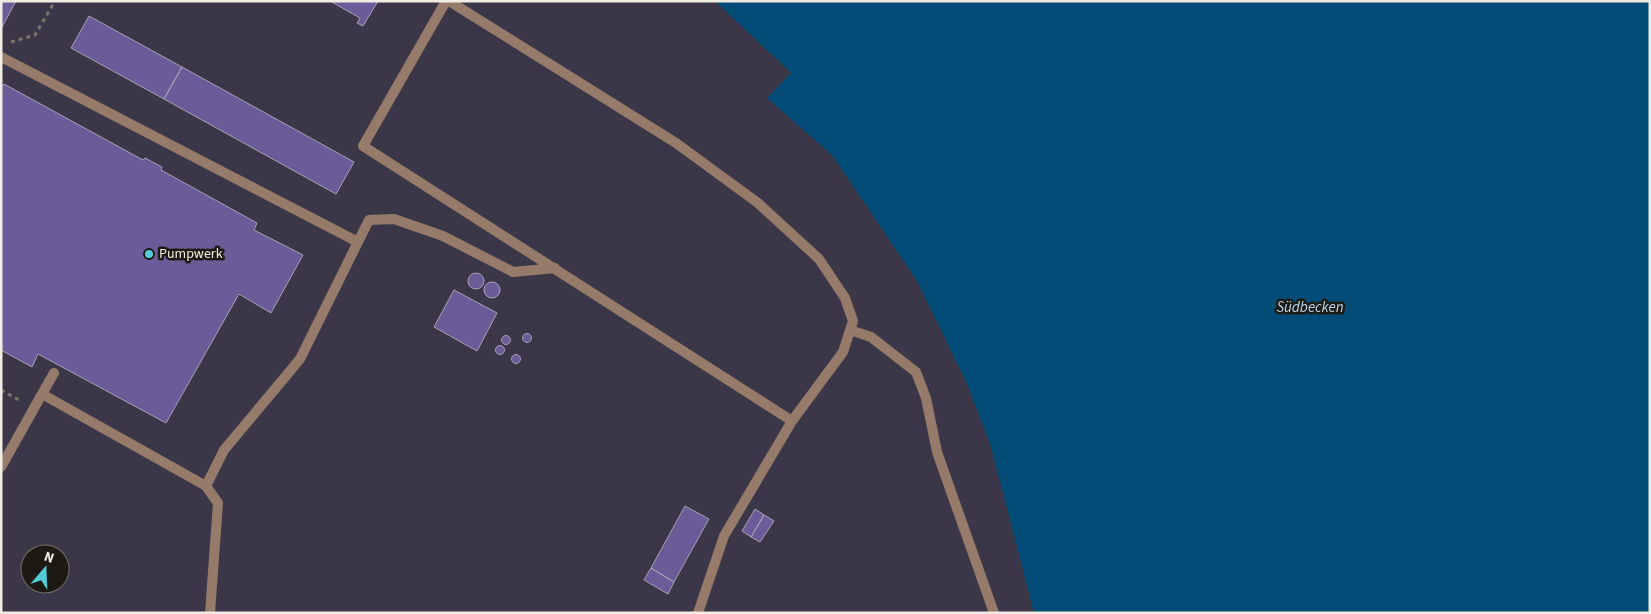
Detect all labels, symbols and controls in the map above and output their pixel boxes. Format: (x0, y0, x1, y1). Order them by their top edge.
place label: Pumpwerk (159, 244, 223, 264)
marker: Pumpwerk (143, 248, 155, 260)
water label: Südbecken (1276, 297, 1344, 318)
north arrow (20, 544, 70, 594)
text: N (41, 547, 57, 569)

